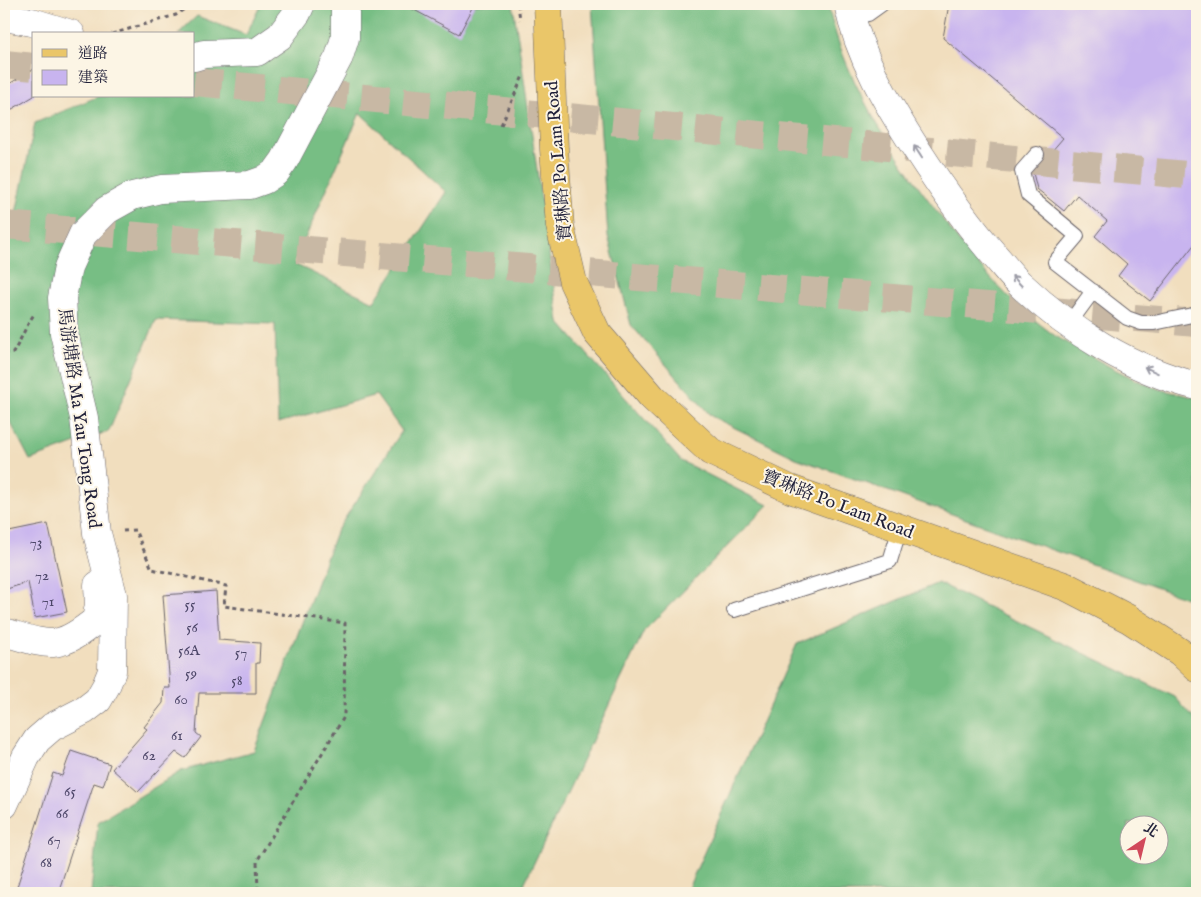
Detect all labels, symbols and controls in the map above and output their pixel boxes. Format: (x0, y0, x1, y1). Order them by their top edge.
legend (32, 32, 195, 98)
text: 道路 (78, 44, 108, 63)
text: 建築 (78, 68, 108, 87)
street label: 寶琳路 Po Lam Road (541, 79, 578, 242)
one-way arrow (913, 145, 923, 159)
one-way arrow (1011, 274, 1023, 287)
street label: 馬游塘路 Ma Yau Tong Road (52, 306, 105, 530)
one-way arrow (1144, 365, 1159, 374)
street label: 寶琳路 Po Lam Road (758, 466, 917, 545)
house number: 73 (30, 533, 42, 552)
house number: 72 (35, 566, 49, 585)
house number: 71 (42, 592, 54, 611)
house number: 55 (185, 595, 196, 614)
house number: 56 (186, 618, 199, 637)
house number: 56A (178, 641, 201, 660)
house number: 57 (235, 643, 247, 662)
house number: 59 (185, 664, 197, 683)
house number: 58 (231, 671, 243, 690)
house number: 60 (174, 690, 188, 709)
house number: 61 (171, 726, 183, 745)
house number: 62 (142, 746, 156, 765)
house number: 65 (64, 782, 76, 801)
house number: 66 (56, 804, 69, 823)
north arrow (1118, 814, 1168, 864)
text: 北 (1140, 819, 1162, 842)
house number: 67 (47, 831, 61, 850)
house number: 68 (40, 853, 52, 872)

